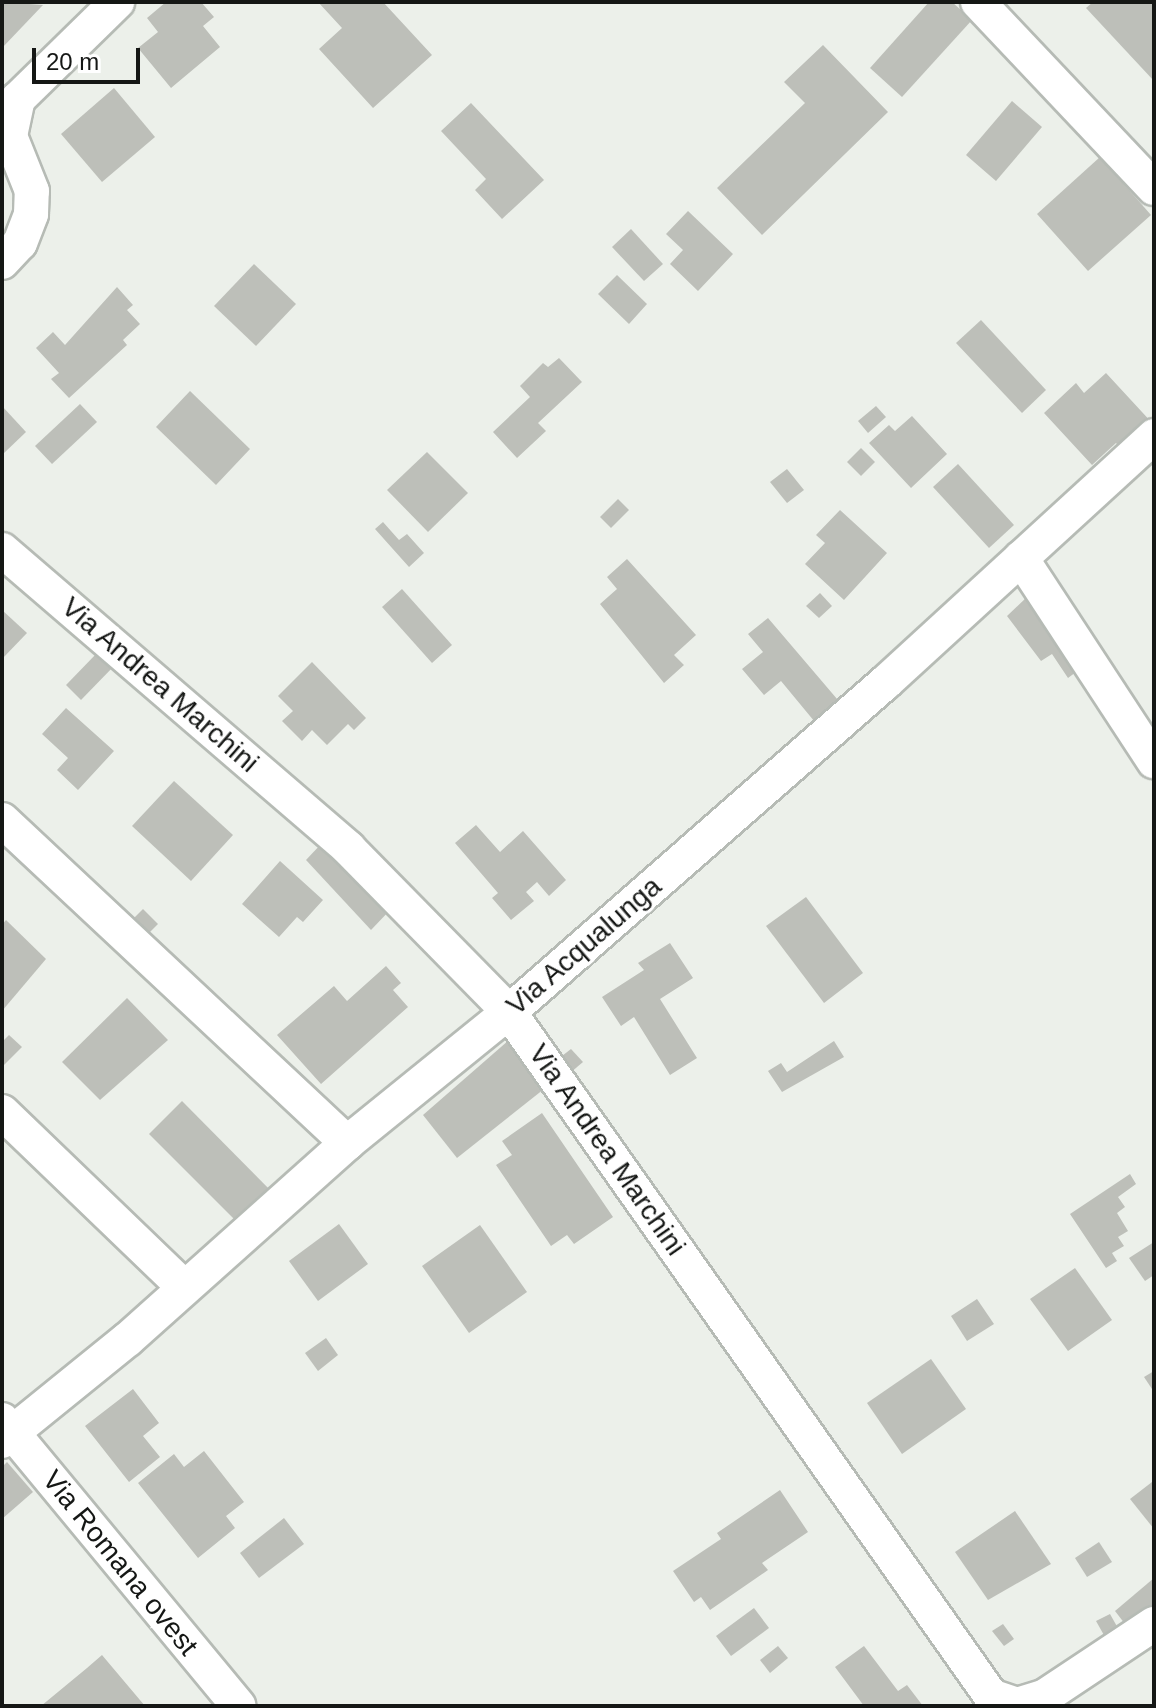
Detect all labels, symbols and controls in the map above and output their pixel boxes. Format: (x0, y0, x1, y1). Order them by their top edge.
scale bar (36, 32, 144, 82)
text: 20 m (46, 48, 99, 75)
street label: Via Andrea Marchini (54, 590, 266, 780)
street label: Via Acqualunga (499, 869, 669, 1023)
street label: Via Andrea Marchini (521, 1037, 693, 1263)
street label: Via Romana ovest (35, 1464, 205, 1662)

